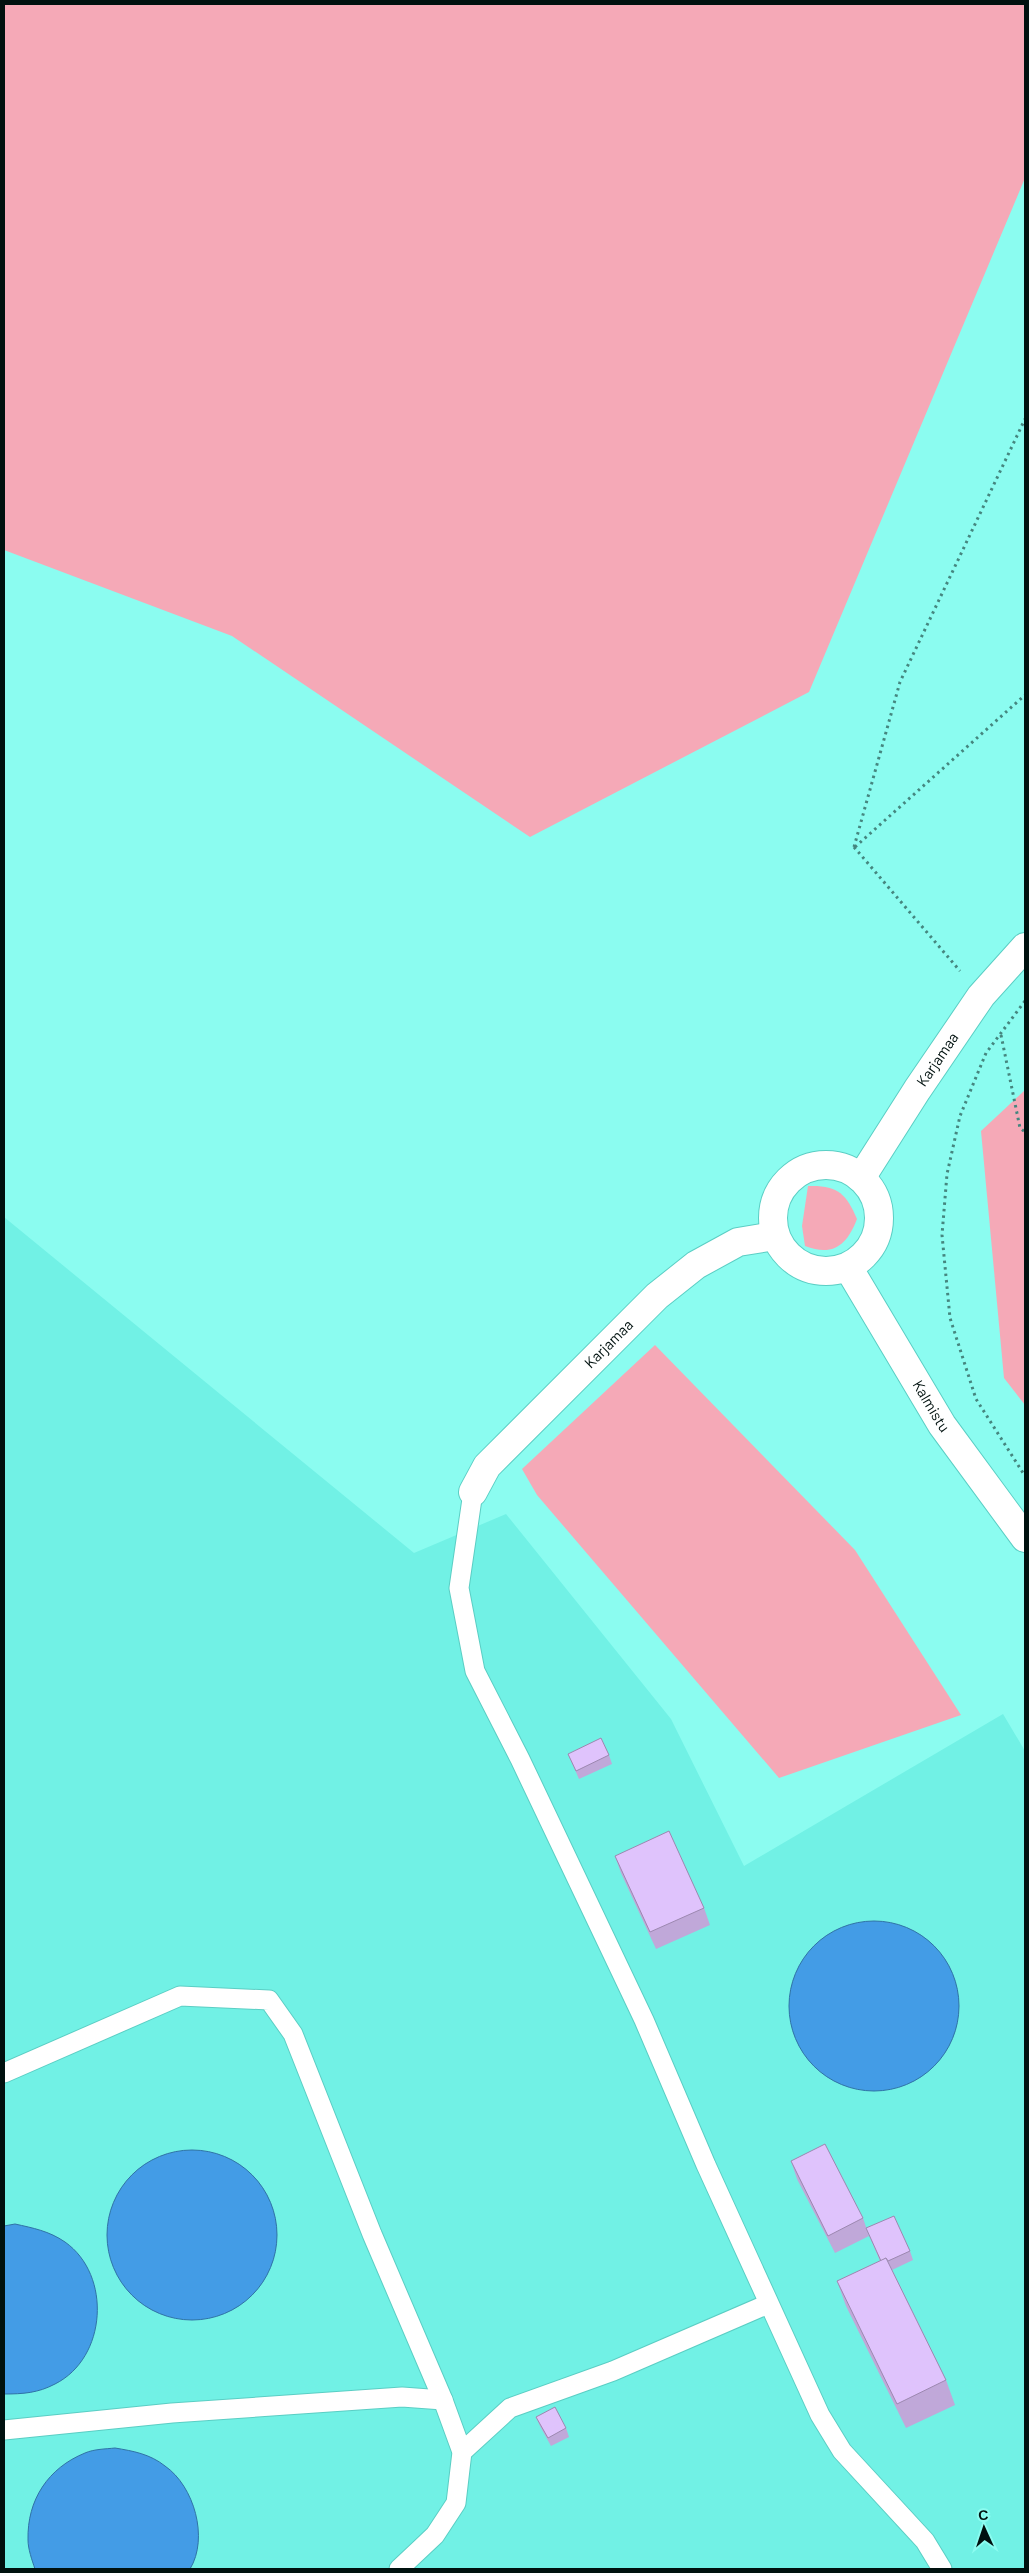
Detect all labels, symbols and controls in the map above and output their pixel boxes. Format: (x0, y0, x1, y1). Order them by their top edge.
street label: Karjamaa (912, 1029, 962, 1090)
street label: Karjamaa (580, 1315, 636, 1371)
street label: Kalmistu (909, 1377, 954, 1435)
north arrow (959, 2503, 1009, 2553)
text: С (978, 2506, 989, 2523)

